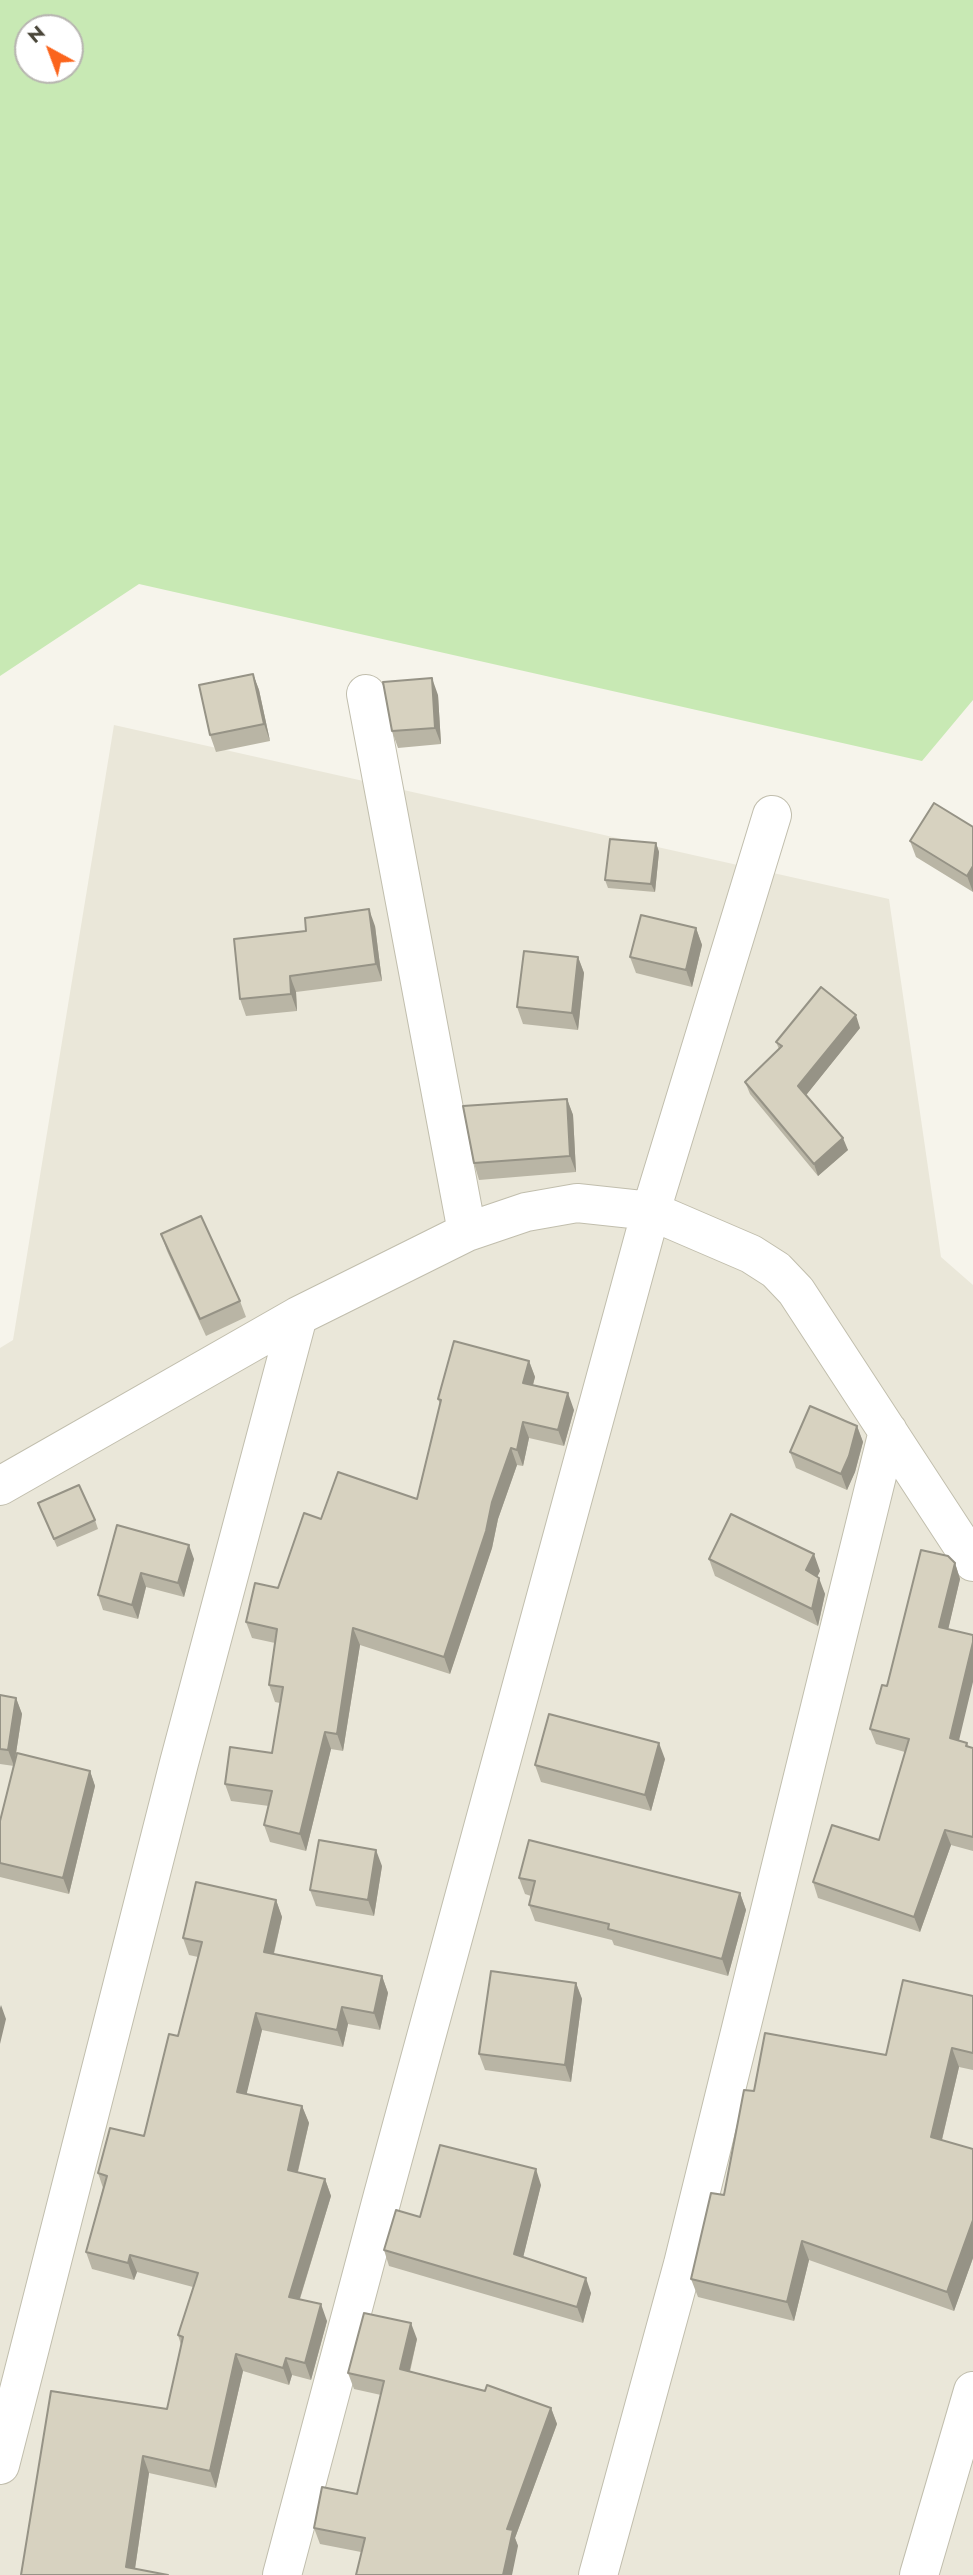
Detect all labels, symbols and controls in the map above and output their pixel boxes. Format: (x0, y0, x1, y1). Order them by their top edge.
north arrow (14, 14, 84, 84)
text: N (22, 19, 51, 49)

